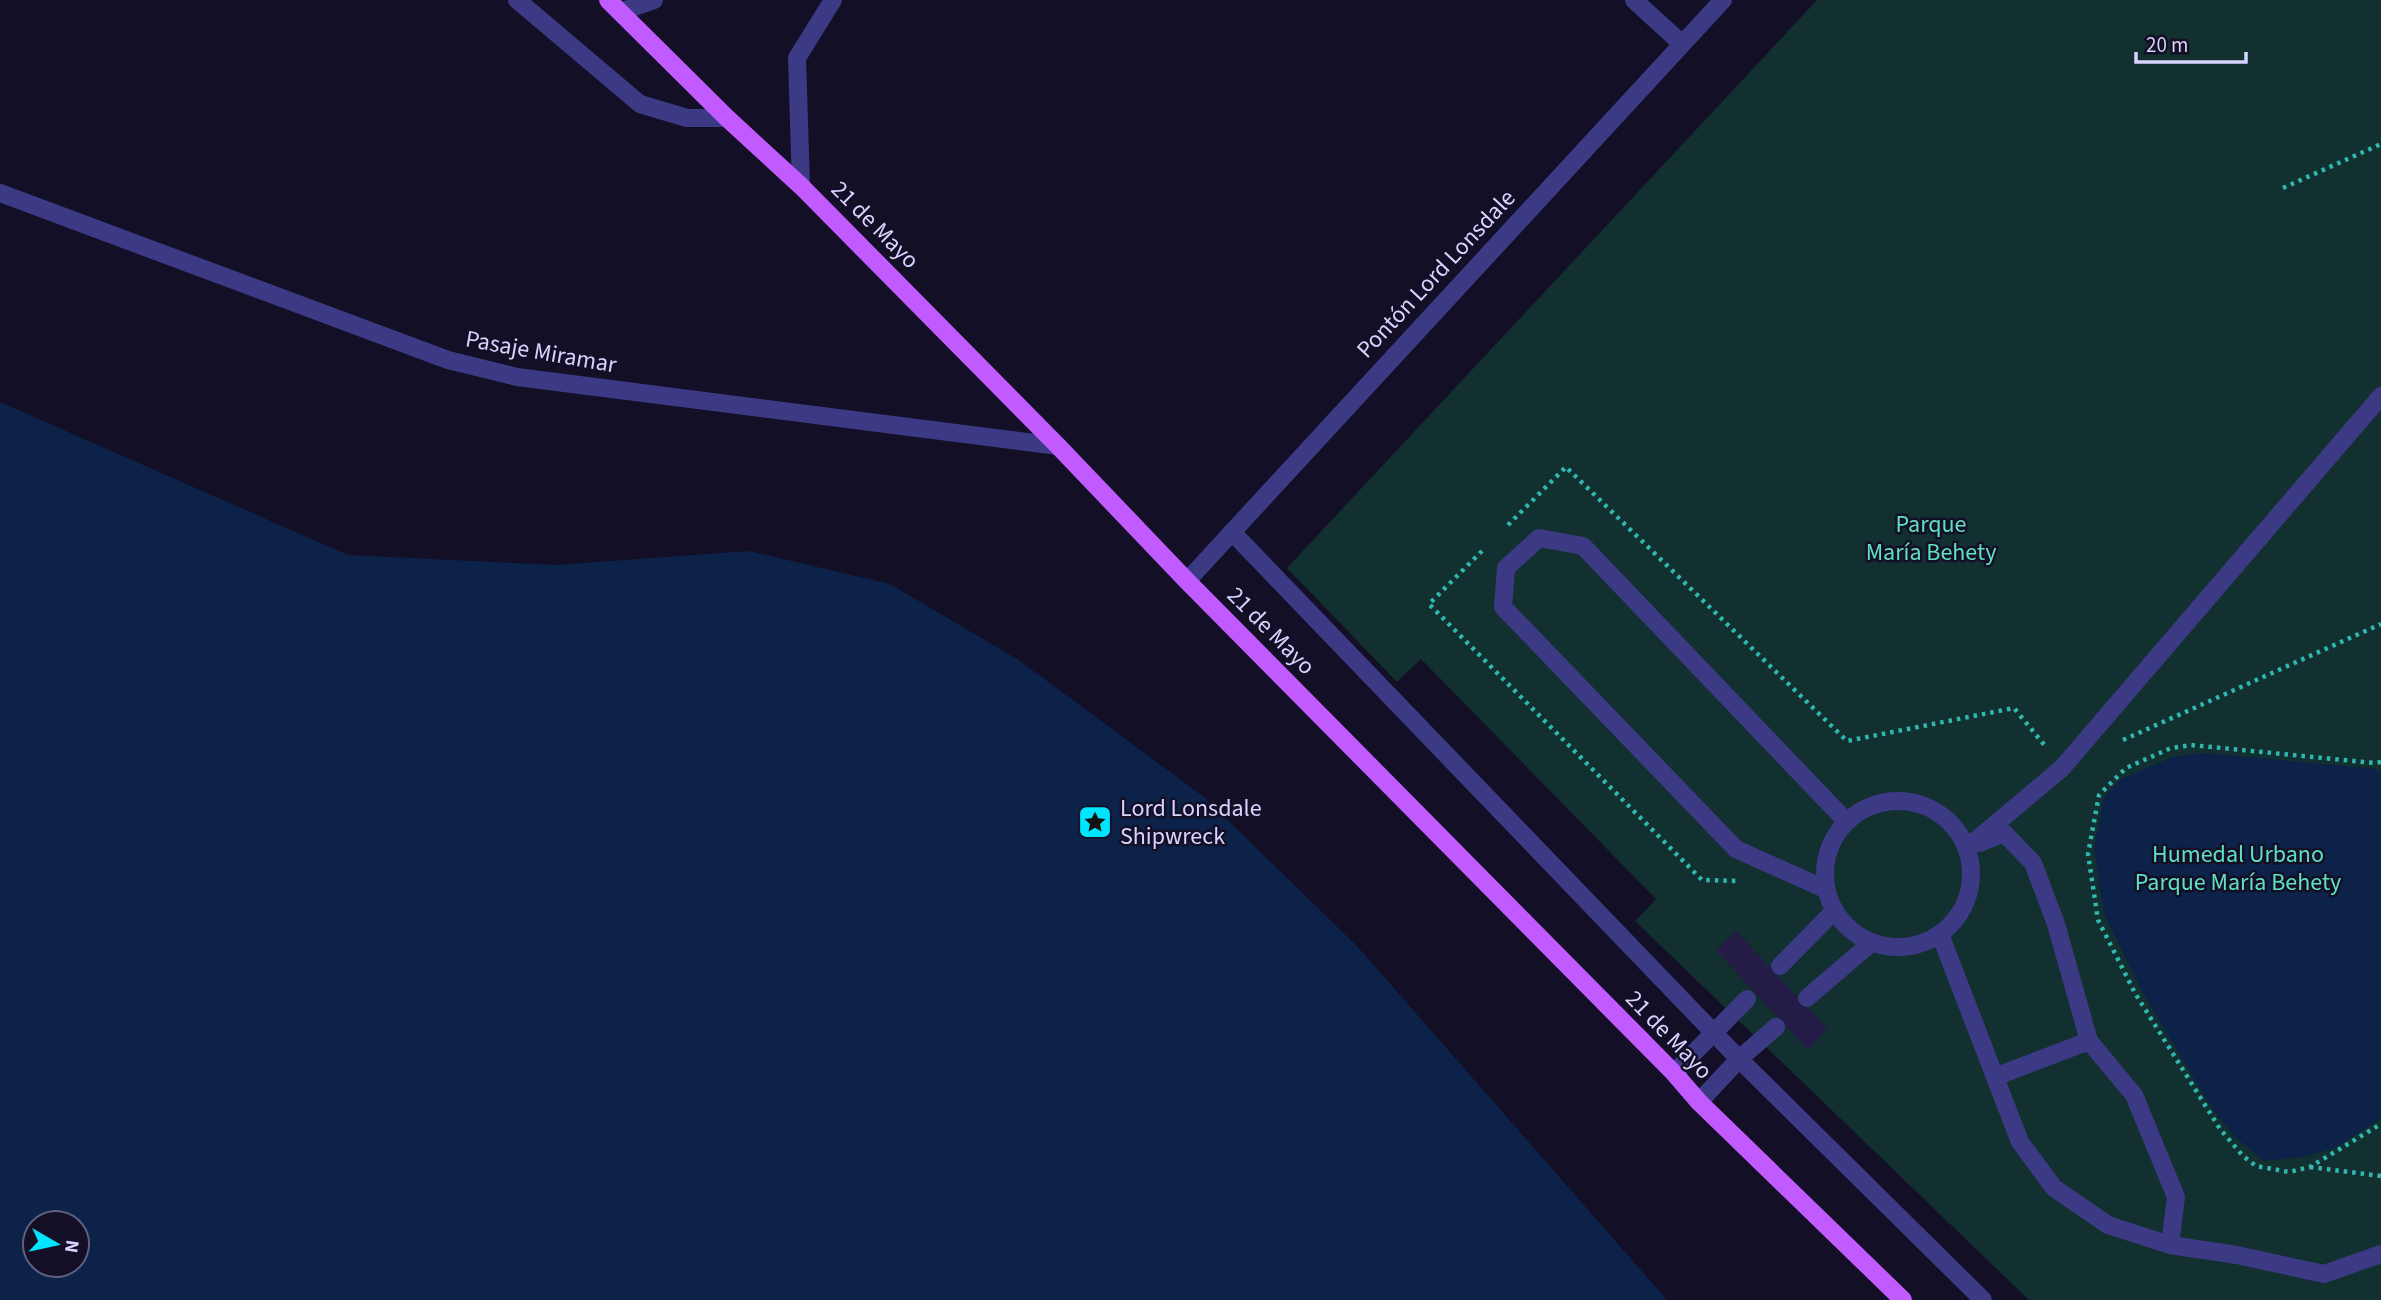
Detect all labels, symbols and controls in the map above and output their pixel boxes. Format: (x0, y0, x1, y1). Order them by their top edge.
scale bar (2136, 21, 2246, 65)
text: 20 m (2146, 30, 2188, 60)
street label: 21 de Mayo (823, 173, 927, 277)
street label: Pontón Lord Lonsdale (1348, 182, 1524, 366)
street label: Pasaje Miramar (463, 321, 620, 383)
park label: Parque María Behety (1866, 507, 1996, 570)
street label: 21 de Mayo (1219, 579, 1323, 683)
place label: Lord Lonsdale Shipwreck (1120, 791, 1262, 854)
place icon: Lord Lonsdale Shipwreck (1076, 803, 1114, 841)
park label: Humedal Urbano Parque María Behety (2135, 837, 2341, 900)
street label: 21 de Mayo (1617, 982, 1721, 1088)
north arrow (21, 1209, 91, 1279)
text: N (57, 1238, 86, 1255)

